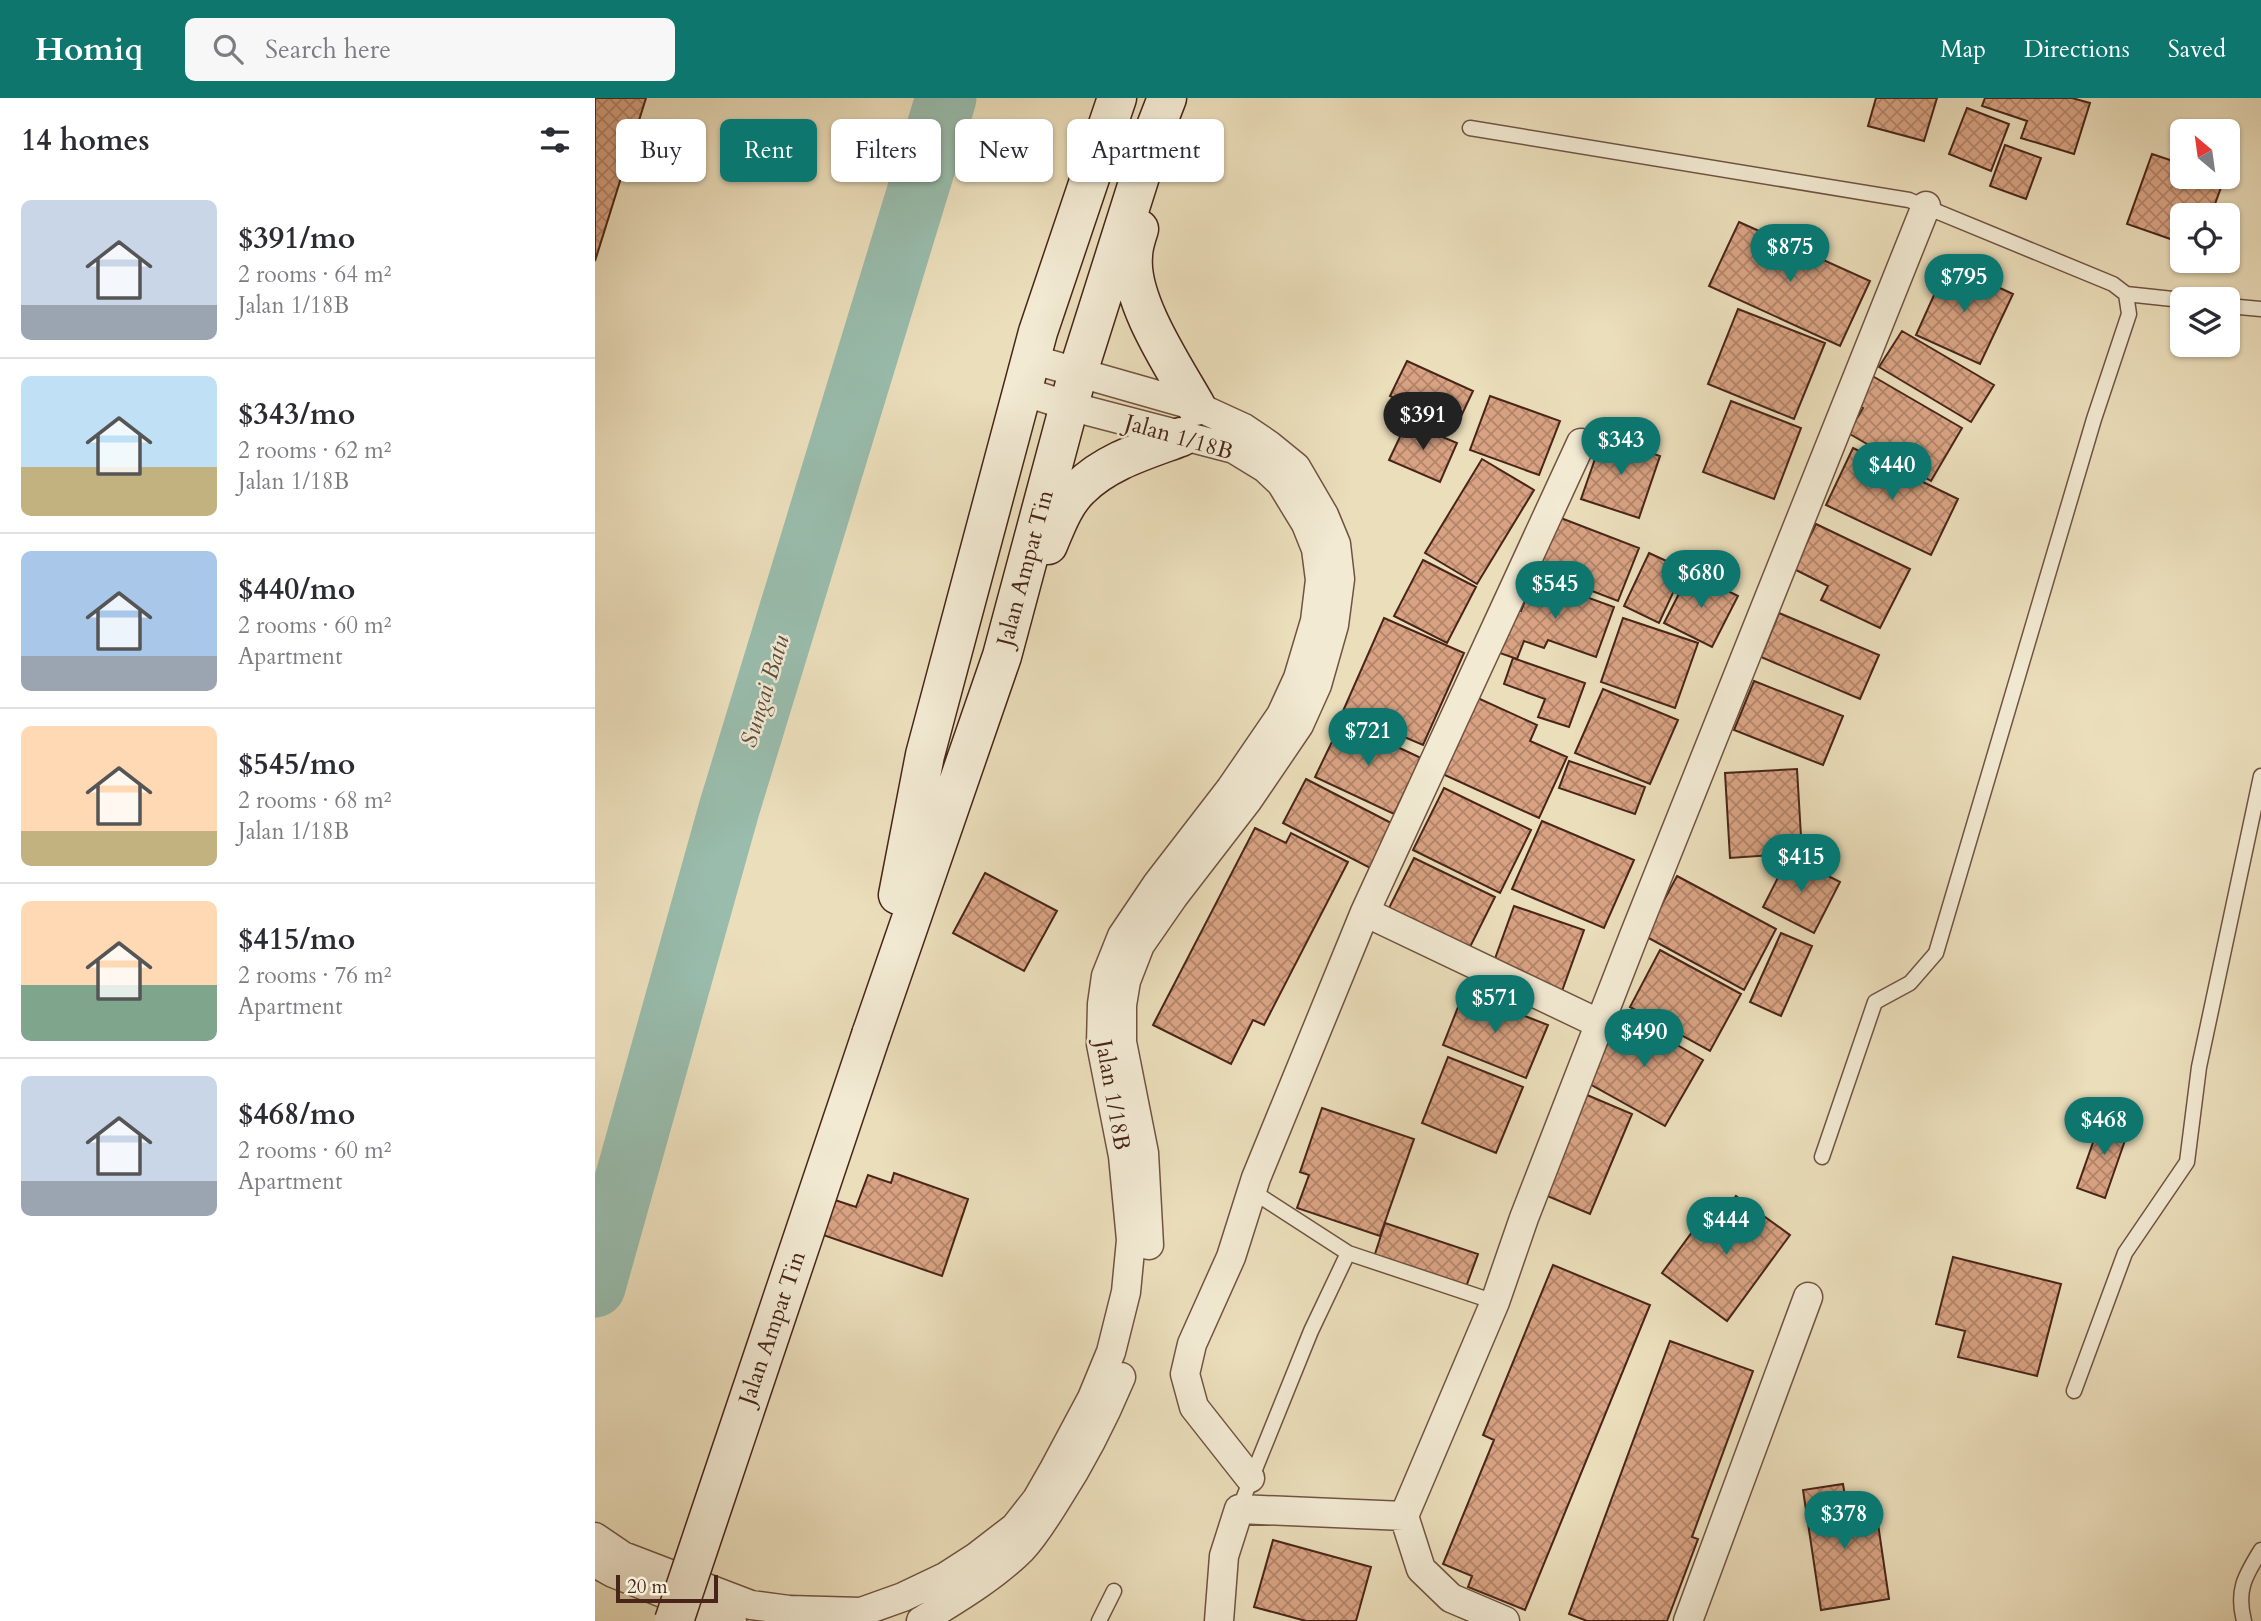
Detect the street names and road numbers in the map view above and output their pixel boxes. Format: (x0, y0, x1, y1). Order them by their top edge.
street label: Jalan 1/18B (1118, 406, 1237, 467)
street label: Jalan Ampat Tin (988, 486, 1061, 652)
street label: Jalan 1/18B (1088, 1035, 1138, 1152)
street label: Jalan Ampat Tin (730, 1247, 813, 1412)

